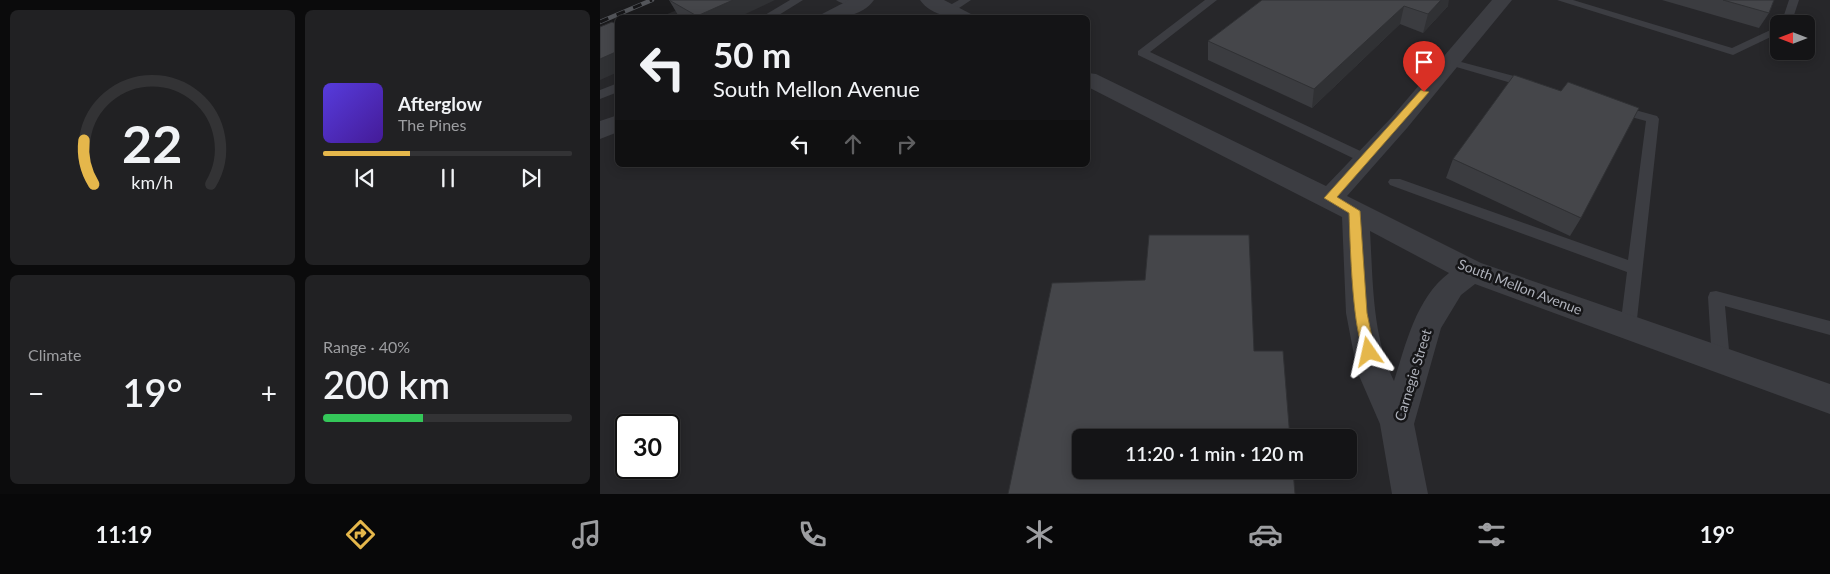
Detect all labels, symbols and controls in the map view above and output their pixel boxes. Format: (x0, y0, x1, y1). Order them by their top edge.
north arrow (1770, 15, 1815, 60)
map controls (1770, 15, 1815, 60)
text: 50 m (713, 33, 791, 75)
icon: left (630, 35, 695, 100)
pin (1403, 41, 1445, 92)
icon: arrive (1410, 48, 1438, 76)
text: South Mellon Avenue (713, 75, 920, 102)
text: Afterglow (398, 92, 482, 115)
text: 22 (122, 112, 183, 174)
text: The Pines (398, 115, 467, 134)
icon: left (786, 130, 814, 158)
icon: ahead (839, 130, 867, 158)
icon: right (892, 130, 920, 158)
icon: previous (351, 164, 379, 192)
icon: pause (434, 164, 462, 192)
icon: next (517, 164, 545, 192)
text: km/h (132, 171, 173, 193)
street label: South Mellon Avenue (1456, 255, 1585, 318)
position arrow (1342, 325, 1394, 377)
street label: Carnegie Street (1390, 327, 1435, 423)
text: Range · 40% (323, 337, 410, 356)
text: Climate (28, 345, 81, 364)
text: 200 km (323, 361, 450, 407)
text: 19° (123, 369, 182, 415)
text: − (28, 376, 44, 410)
text: + (261, 376, 277, 410)
speed limit sign: 30 (615, 414, 680, 479)
text: 11:20 · 1 min · 120 m (1125, 442, 1304, 465)
icon: directions (343, 517, 378, 552)
icon: music (569, 517, 604, 552)
icon: phone (795, 517, 830, 552)
icon: climate (1022, 517, 1057, 552)
icon: car (1248, 517, 1283, 552)
icon: filters (1474, 517, 1509, 552)
text: 11:19 (96, 521, 152, 548)
text: 19° (1700, 521, 1734, 548)

